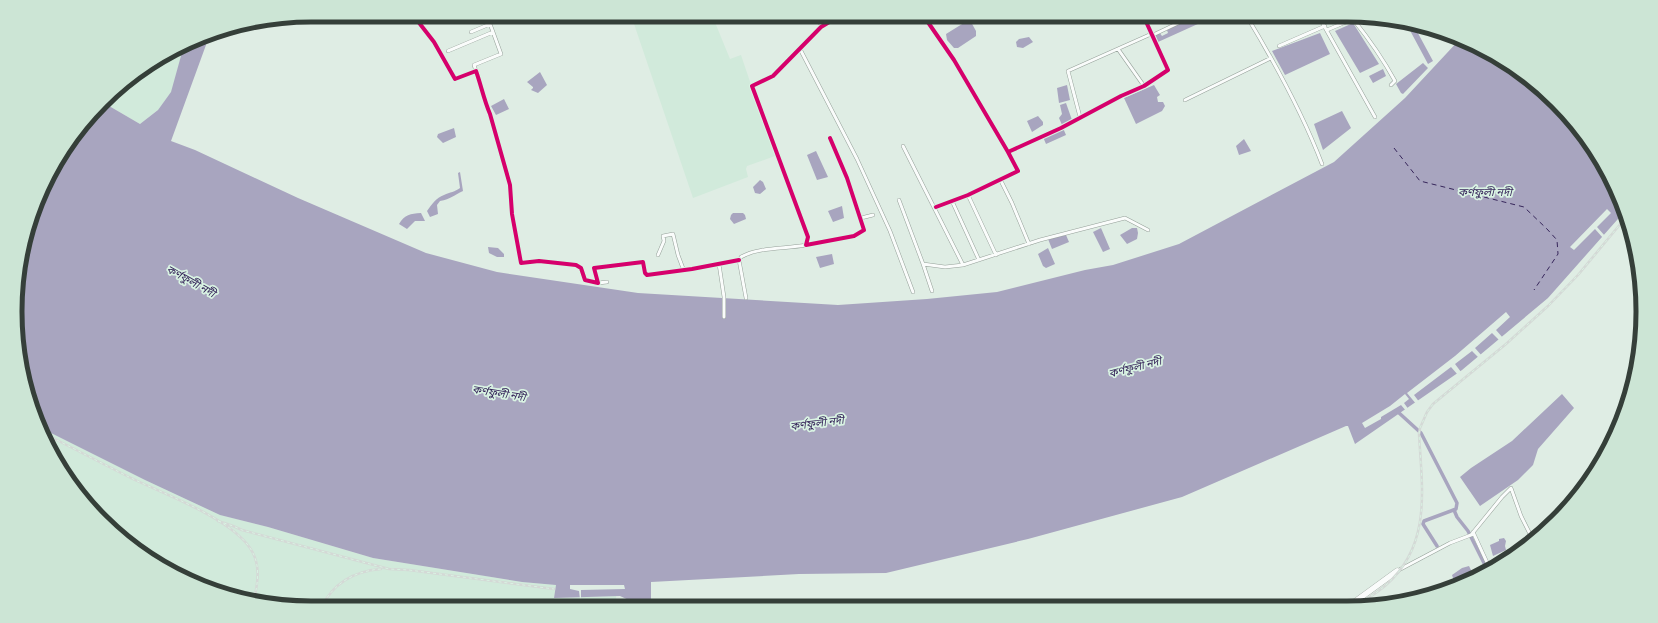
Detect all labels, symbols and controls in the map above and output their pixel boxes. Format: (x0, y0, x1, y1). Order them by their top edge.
water label: কর্ণফুলী নদী (1458, 185, 1514, 199)
water label: কর্ণফুলী নদী (164, 262, 220, 301)
water label: কর্ণফুলী নদী (1107, 353, 1165, 380)
water label: কর্ণফুলী নদী (471, 382, 529, 404)
water label: কর্ণফুলী নদী (789, 413, 847, 433)

